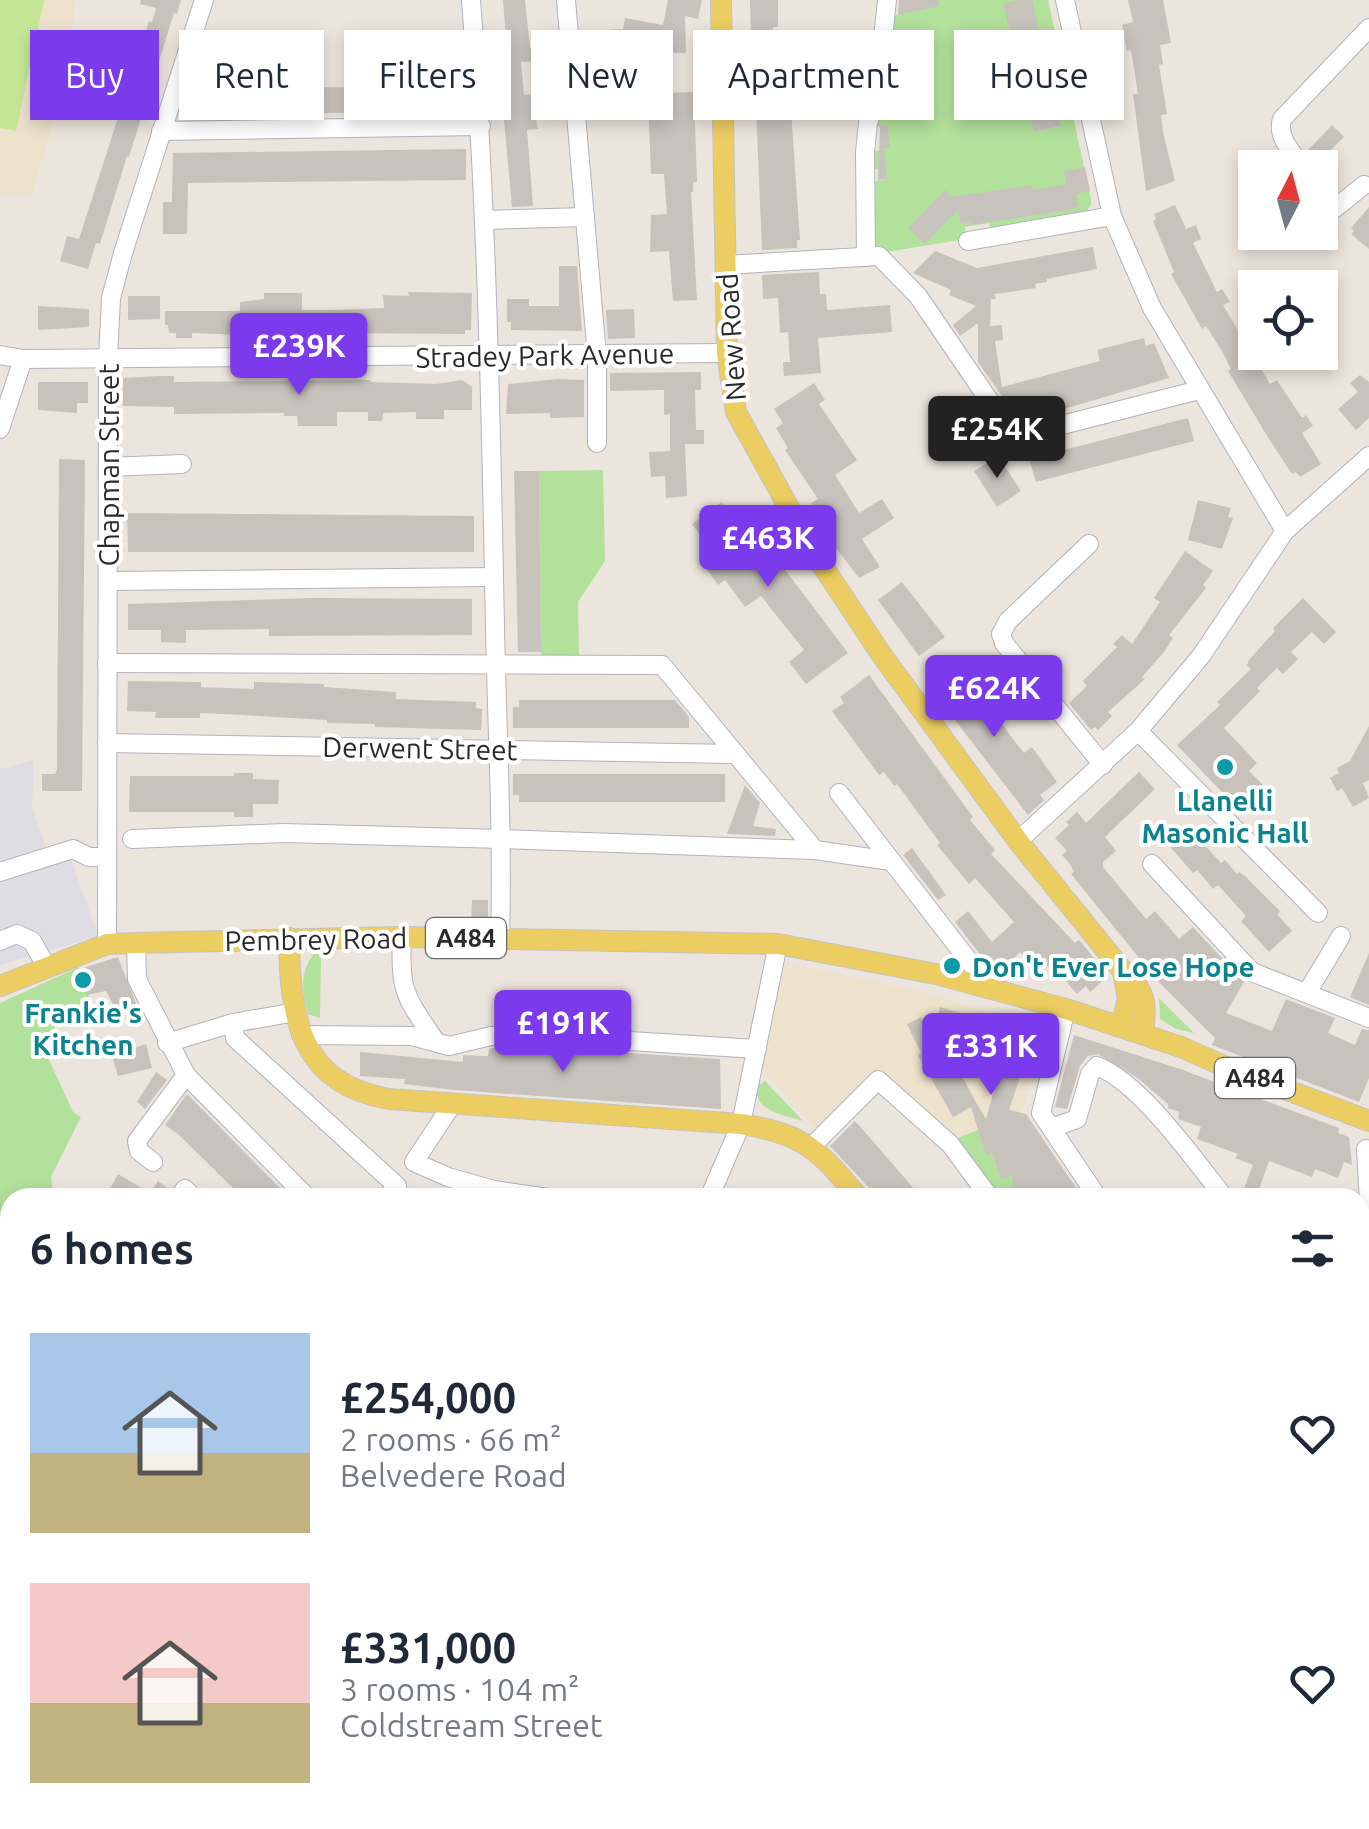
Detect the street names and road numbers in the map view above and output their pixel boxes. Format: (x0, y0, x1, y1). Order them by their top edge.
street label: New Road (711, 272, 751, 402)
street label: Stradey Park Avenue (415, 337, 675, 373)
street label: Chapman Street (93, 363, 124, 567)
street label: Derwent Street (322, 731, 518, 765)
road number: A484 (426, 918, 506, 958)
street label: Pembrey Road (224, 922, 408, 956)
road number: A484 (1215, 1058, 1295, 1098)

